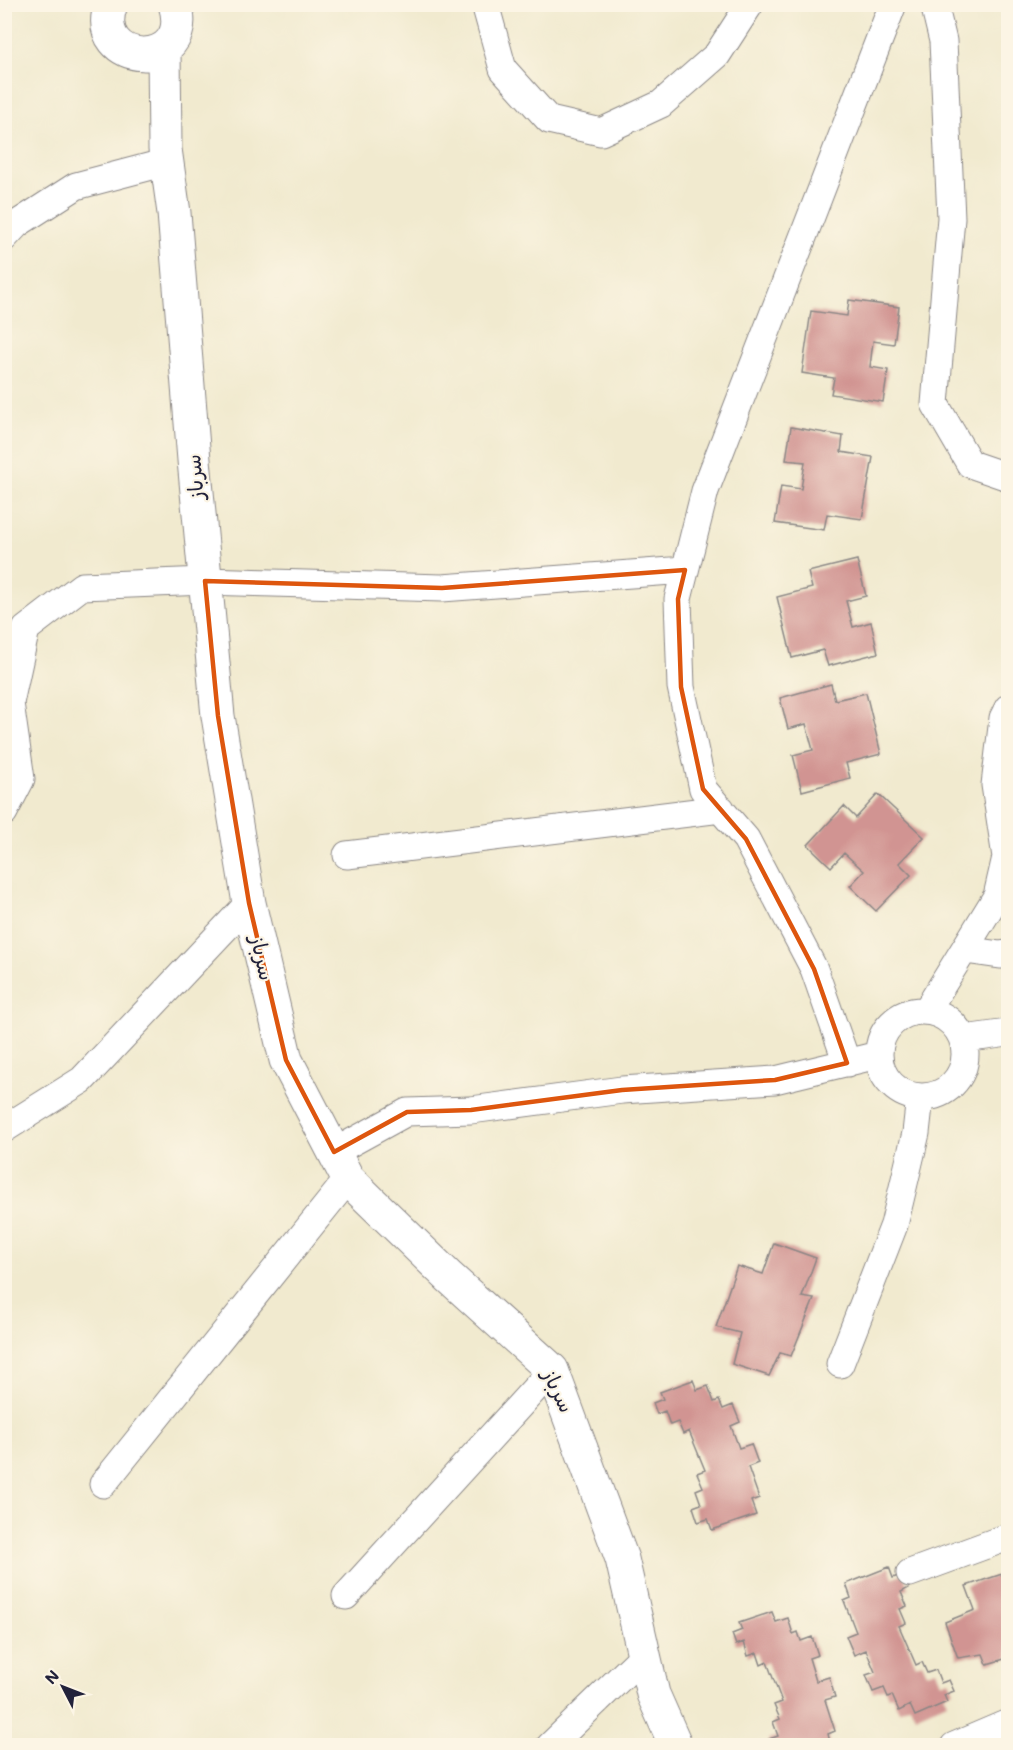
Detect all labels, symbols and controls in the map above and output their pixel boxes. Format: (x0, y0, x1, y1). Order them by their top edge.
street label: سرباز (178, 453, 210, 503)
street label: سرباز (244, 931, 282, 983)
street label: سرباز (536, 1362, 581, 1417)
north arrow (33, 1657, 93, 1717)
text: N (40, 1665, 63, 1688)

